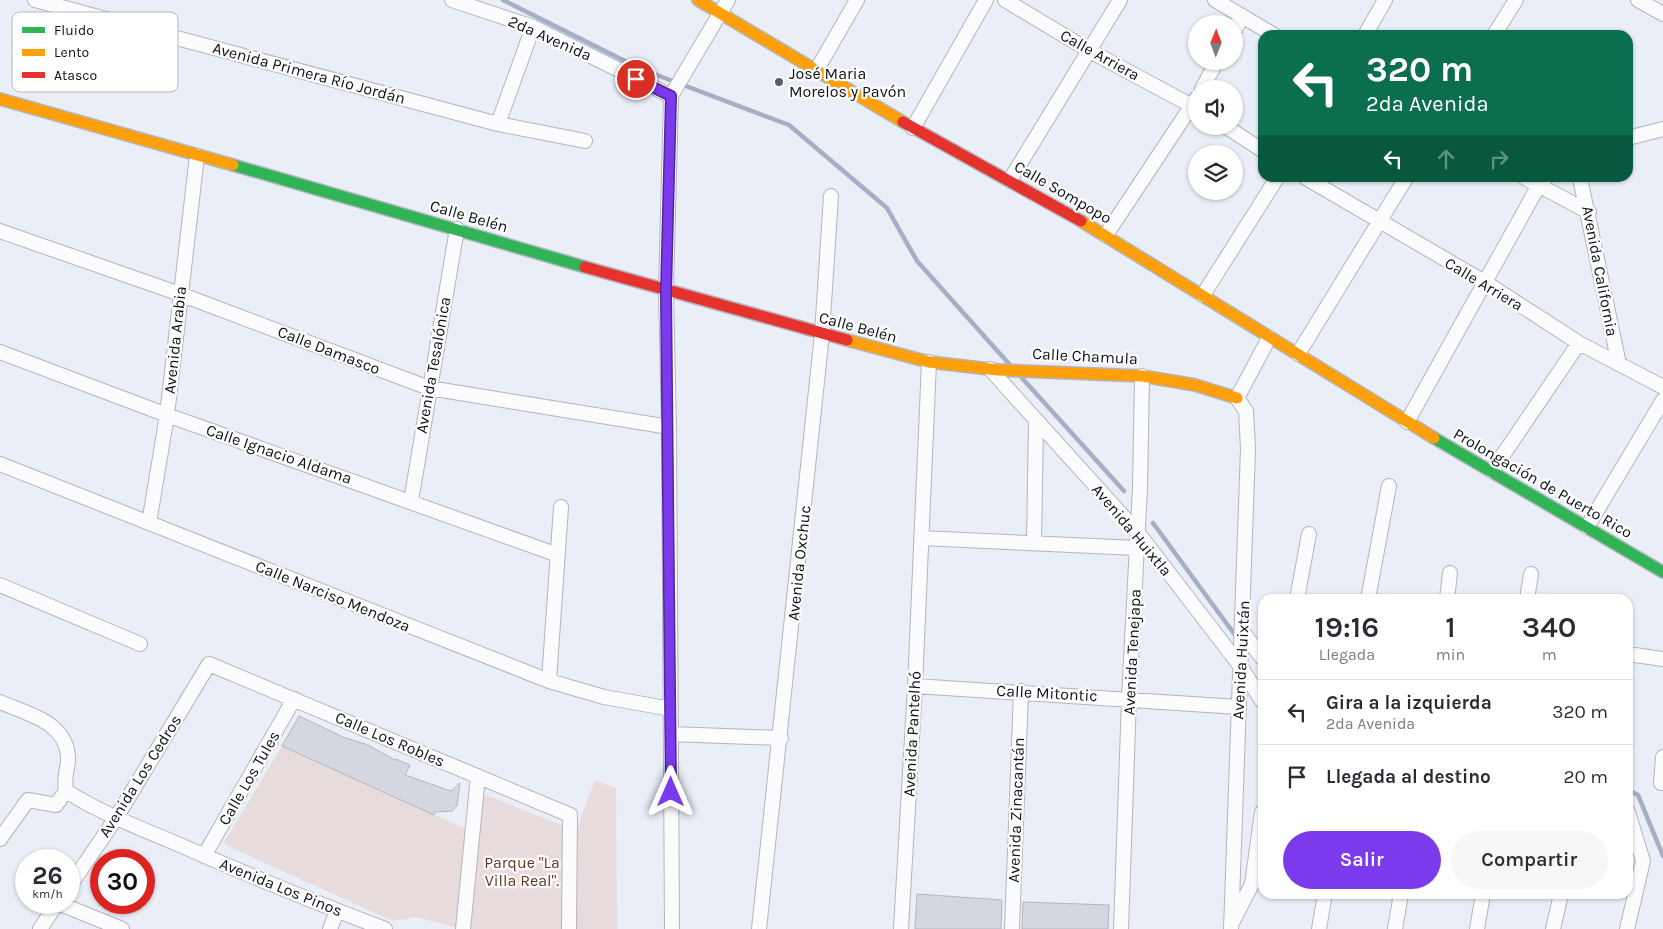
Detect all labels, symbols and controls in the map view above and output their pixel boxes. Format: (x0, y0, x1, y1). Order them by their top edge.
street label: 2da Avenida (505, 11, 595, 65)
legend (12, 12, 178, 92)
north arrow (1188, 15, 1242, 70)
map controls (1188, 15, 1243, 200)
text: Fluido (54, 22, 94, 39)
street label: Calle Arriera (1057, 25, 1143, 85)
street label: Avenida Primera Río Jordán (211, 38, 407, 108)
text: Lento (54, 44, 89, 61)
text: 320 m (1366, 49, 1473, 90)
icon: left (1283, 50, 1348, 115)
pin (615, 58, 657, 100)
place label: José Maria Morelos y Pavón (789, 64, 906, 101)
icon: arrive (622, 65, 650, 93)
text: Atasco (54, 67, 97, 84)
marker: José Maria Morelos y Pavón (773, 76, 785, 88)
button: sound (1188, 80, 1243, 135)
text: 2da Avenida (1366, 91, 1489, 117)
button: layers (1188, 145, 1243, 200)
icon: left (1379, 145, 1407, 173)
icon: ahead (1432, 145, 1460, 173)
icon: right (1485, 145, 1513, 173)
street label: Calle Sompopo (1011, 156, 1115, 228)
street label: Calle Belén (428, 196, 510, 236)
street label: Avenida California (1578, 204, 1622, 338)
street label: Calle Arriera (1441, 253, 1527, 315)
street label: Avenida Arabia (160, 285, 190, 395)
street label: Avenida Tesalónica (412, 295, 454, 435)
street label: Calle Belén (817, 307, 899, 347)
street label: Calle Damasco (275, 322, 383, 378)
street label: Calle Chamula (1032, 344, 1138, 368)
street label: Calle Ignacio Aldama (204, 420, 354, 488)
street label: Prolongación de Puerto Rico (1450, 424, 1636, 542)
street label: Avenida Huixtla (1088, 480, 1176, 580)
street label: Avenida Oxchuc (783, 504, 815, 622)
street label: Calle Narciso Mendoza (253, 556, 413, 636)
street label: Avenida Tenejapa (1119, 588, 1145, 716)
street label: Avenida Huixtán (1228, 600, 1254, 720)
text: 19:16 (1315, 609, 1379, 645)
text: 1 (1445, 609, 1456, 645)
text: 340 (1522, 609, 1576, 645)
text: Llegada (1319, 645, 1375, 664)
text: min (1436, 645, 1465, 664)
text: m (1542, 645, 1557, 664)
street label: Avenida Pantelhó (899, 671, 925, 797)
street label: Calle Mitontic (996, 681, 1098, 705)
text: Gira a la izquierda (1326, 692, 1492, 714)
icon: left (1283, 698, 1311, 726)
text: 320 m (1552, 701, 1608, 723)
street label: Calle Los Robles (332, 707, 448, 771)
street label: Avenida Los Cedros (95, 711, 185, 841)
text: 2da Avenida (1326, 714, 1415, 733)
street label: Calle Los Tules (214, 727, 284, 829)
street label: Avenida Zinacantán (1004, 737, 1028, 883)
icon: arrive (1283, 763, 1311, 791)
position arrow (644, 765, 696, 817)
text: Llegada al destino (1326, 766, 1491, 788)
text: 20 m (1563, 766, 1608, 788)
button: Salir (1283, 831, 1441, 889)
button: Compartir (1451, 831, 1608, 889)
speed limit sign: 30 (90, 849, 155, 914)
park label: Parque "La Villa Real". (484, 853, 560, 890)
street label: Avenida Los Pinos (217, 854, 345, 920)
text: 26 (32, 861, 63, 890)
text: km/h (32, 887, 63, 901)

